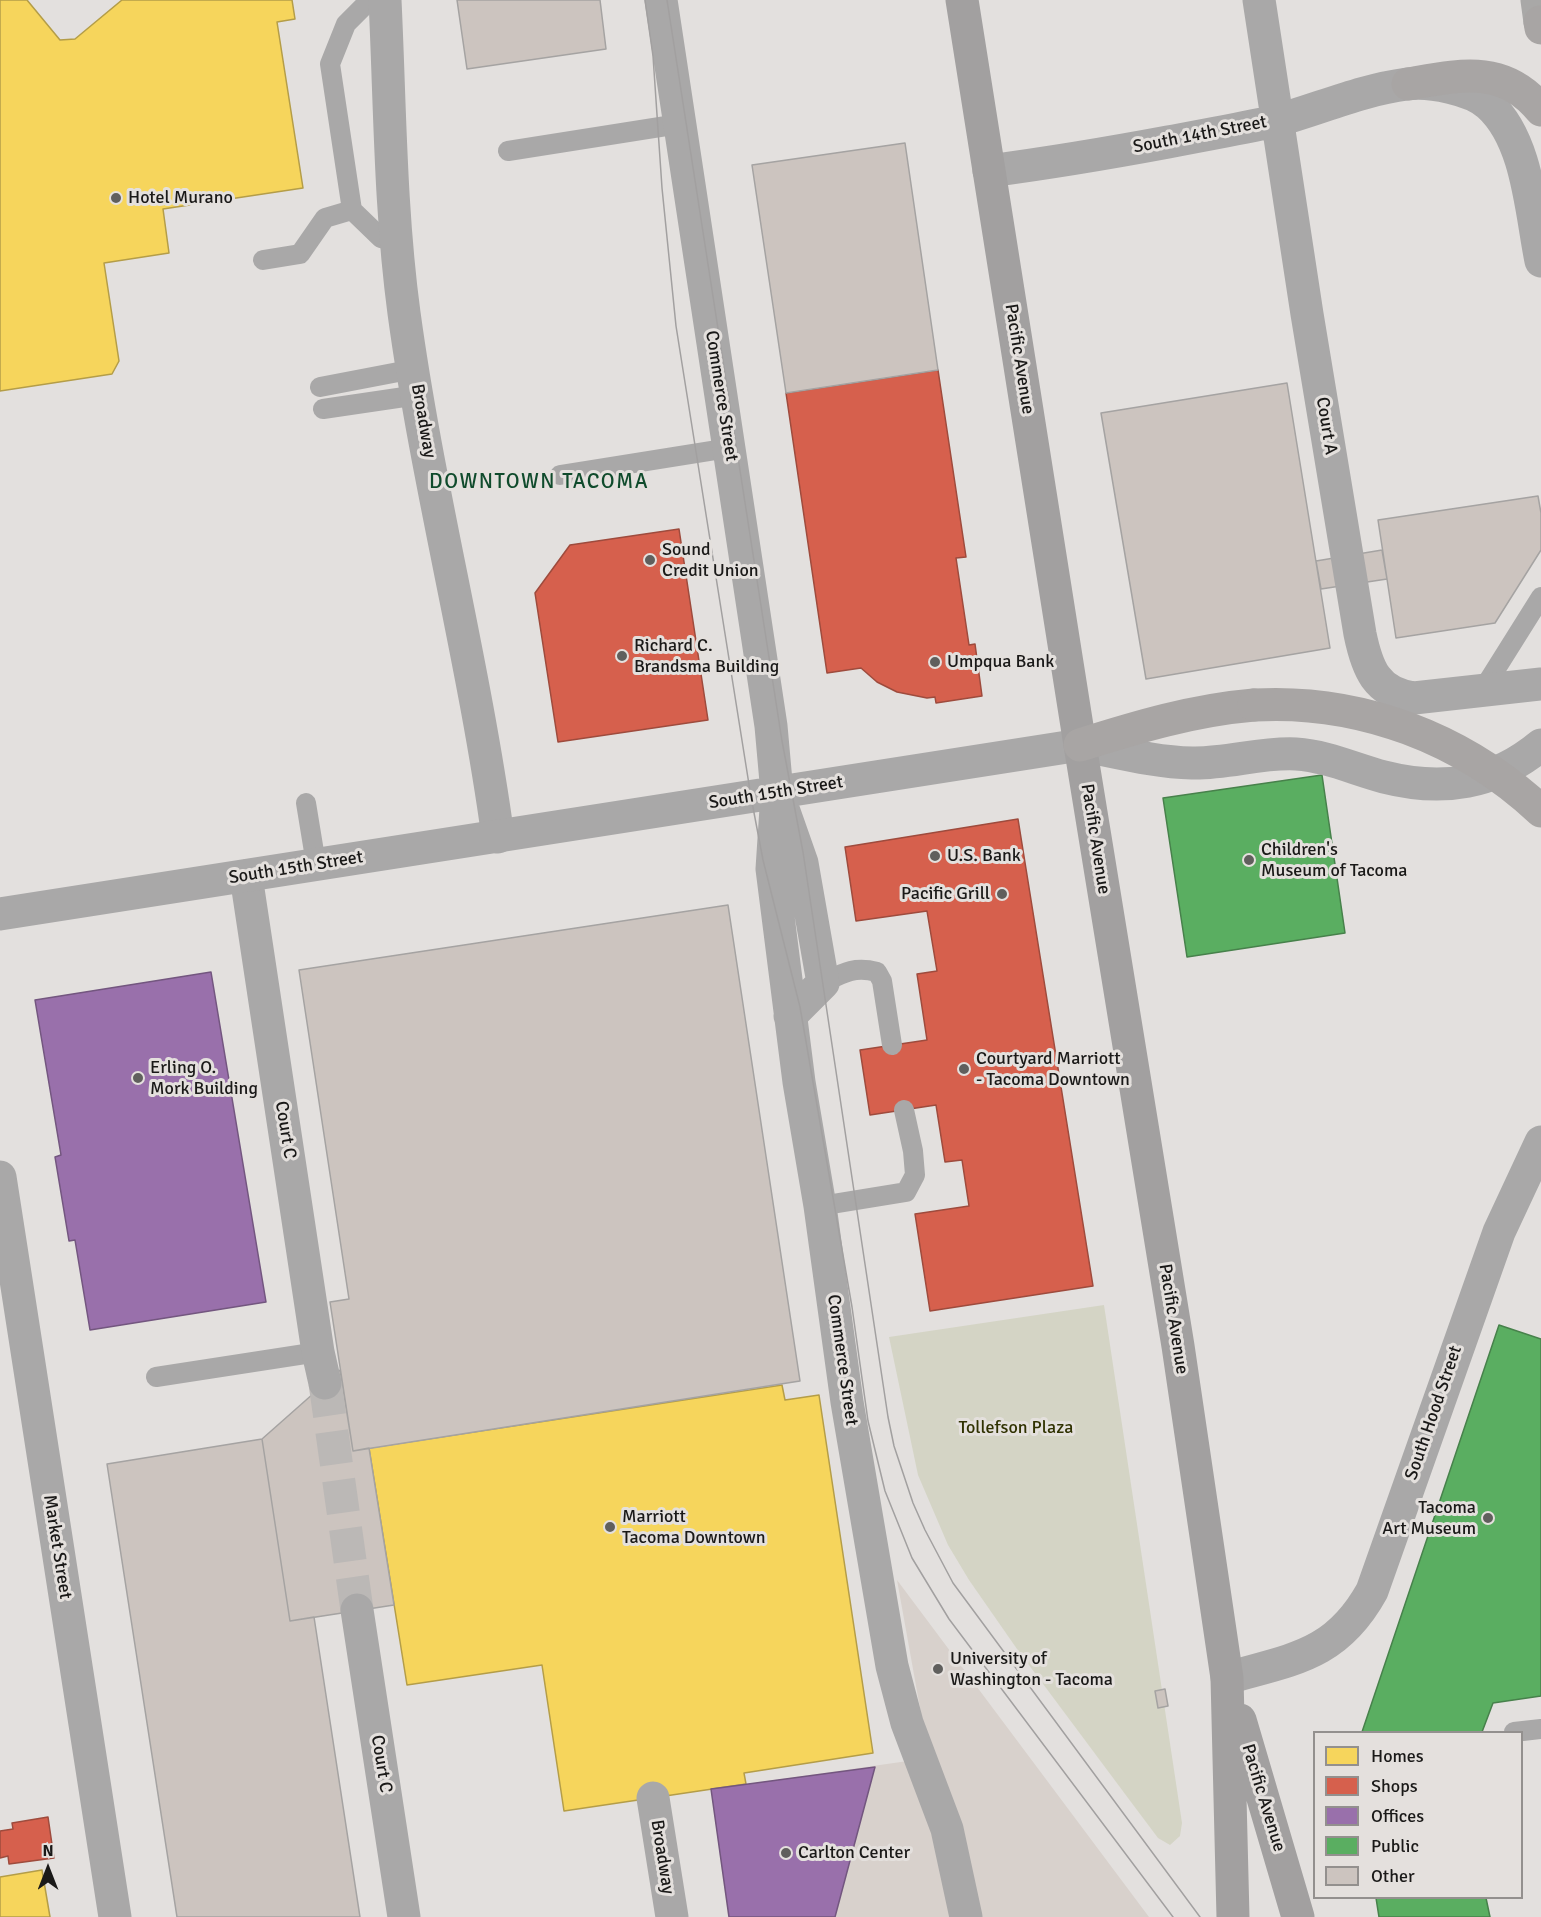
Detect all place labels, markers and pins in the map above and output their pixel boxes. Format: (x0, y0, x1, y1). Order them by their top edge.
place label: Hotel Murano (128, 187, 233, 209)
marker: Hotel Murano (109, 191, 123, 205)
place label: Sound Credit Union (662, 539, 759, 582)
marker: Sound Credit Union (643, 553, 657, 567)
place label: Richard C. Brandsma Building (634, 635, 779, 678)
marker: Richard C. Brandsma Building (615, 649, 629, 663)
place label: Umpqua Bank (947, 651, 1054, 673)
marker: Umpqua Bank (928, 655, 942, 669)
place label: Children's Museum of Tacoma (1261, 839, 1407, 882)
place label: U.S. Bank (947, 845, 1021, 867)
marker: U.S. Bank (928, 849, 942, 863)
marker: Children's Museum of Tacoma (1242, 853, 1256, 867)
place label: Pacific Grill (901, 883, 990, 905)
marker: Pacific Grill (995, 887, 1009, 901)
place label: Courtyard Marriott - Tacoma Downtown (976, 1048, 1130, 1090)
place label: Erling O. Mork Building (150, 1057, 258, 1100)
marker: Courtyard Marriott - Tacoma Downtown (957, 1062, 971, 1076)
marker: Erling O. Mork Building (131, 1071, 145, 1085)
place label: Tacoma Art Museum (1382, 1497, 1476, 1540)
place label: Marriott Tacoma Downtown (622, 1506, 766, 1549)
marker: Tacoma Art Museum (1481, 1511, 1495, 1525)
marker: Marriott Tacoma Downtown (603, 1520, 617, 1534)
place label: University of Washington - Tacoma (950, 1648, 1113, 1690)
marker: University of Washington - Tacoma (931, 1662, 945, 1676)
place label: Carlton Center (798, 1842, 910, 1864)
marker: Carlton Center (779, 1846, 793, 1860)

